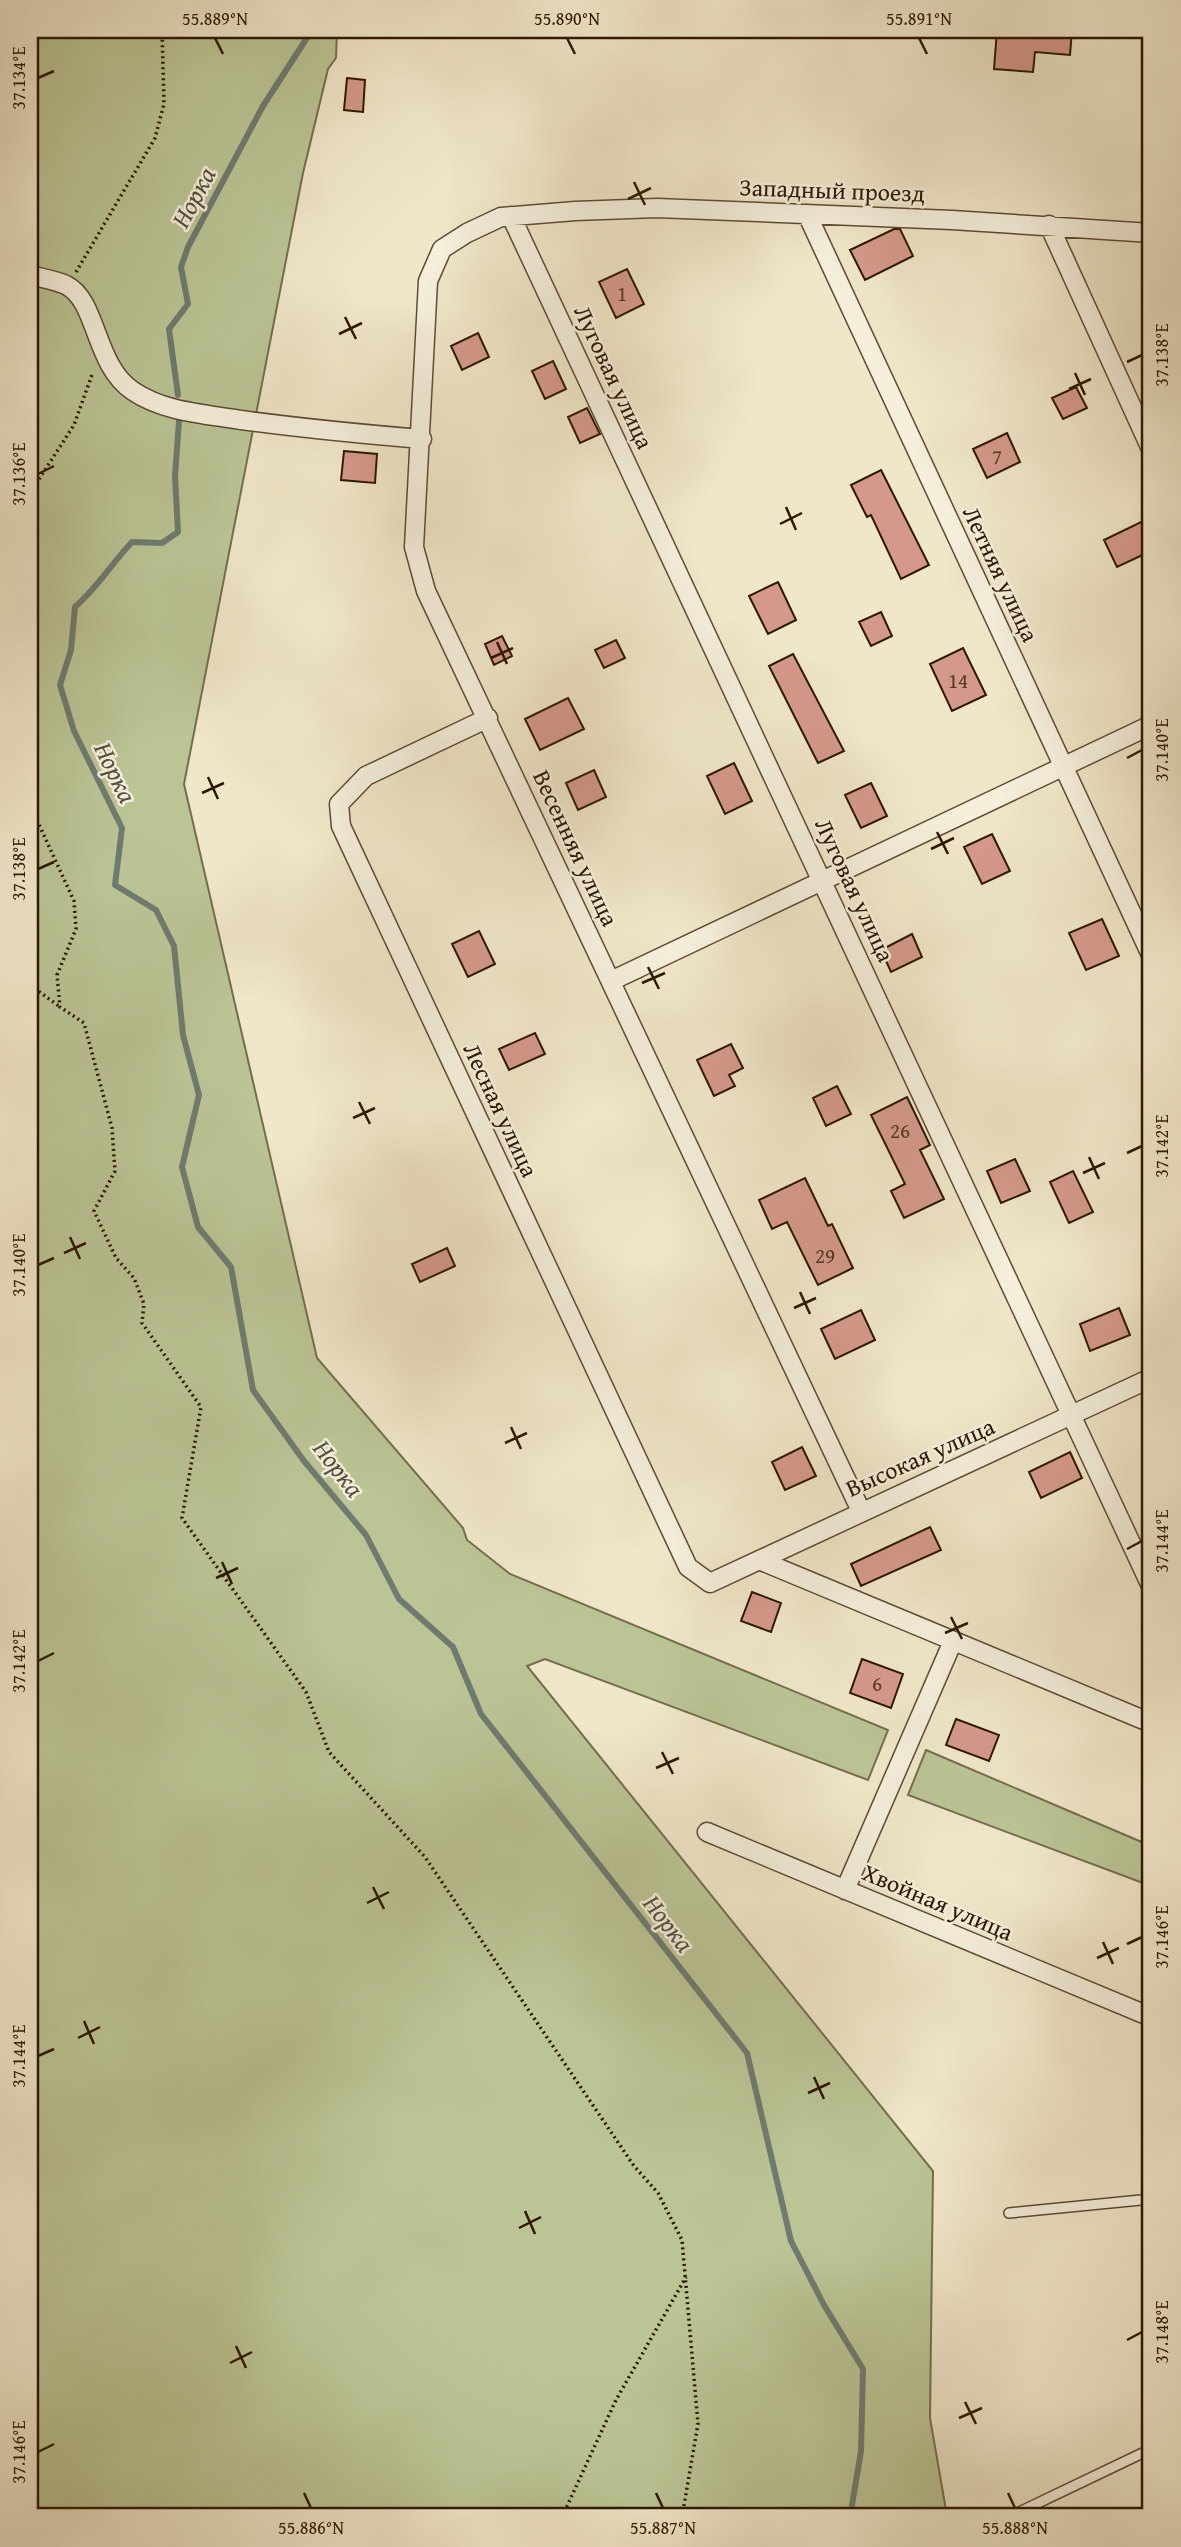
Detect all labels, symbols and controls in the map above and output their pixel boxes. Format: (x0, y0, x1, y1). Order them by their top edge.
text: 55.889°N (182, 5, 248, 32)
text: 55.890°N (534, 5, 600, 32)
text: 55.891°N (886, 5, 952, 32)
text: 37.134°E (5, 46, 32, 110)
water label: Норка (161, 160, 225, 234)
street label: Западный проезд (739, 169, 925, 211)
house number: 1 (617, 278, 627, 309)
street label: Луговая улица (565, 299, 663, 455)
text: 37.138°E (1148, 323, 1175, 387)
house number: 7 (992, 441, 1002, 472)
text: 37.136°E (5, 442, 32, 506)
street label: Летняя улица (954, 500, 1048, 648)
house number: 14 (948, 665, 968, 696)
text: 37.140°E (1148, 718, 1175, 782)
water label: Норка (84, 735, 148, 809)
street label: Весенняя улица (524, 764, 628, 932)
street label: Луговая улица (806, 812, 904, 968)
text: 37.138°E (5, 837, 32, 901)
street label: Лесная улица (455, 1037, 548, 1183)
text: 37.142°E (1148, 1114, 1175, 1178)
house number: 26 (890, 1115, 910, 1146)
text: 37.140°E (5, 1233, 32, 1297)
house number: 29 (815, 1240, 835, 1271)
street label: Высокая улица (840, 1408, 1000, 1505)
water label: Норка (304, 1431, 374, 1505)
text: 37.144°E (1148, 1509, 1175, 1573)
text: 37.142°E (5, 1629, 32, 1693)
house number: 6 (872, 1668, 882, 1699)
street label: Хвойная улица (857, 1854, 1019, 1950)
water label: Норка (634, 1886, 704, 1960)
text: 37.146°E (1148, 1905, 1175, 1969)
text: 37.144°E (5, 2024, 32, 2088)
text: 37.148°E (1148, 2300, 1175, 2364)
text: 37.146°E (5, 2420, 32, 2484)
text: 55.886°N (278, 2514, 344, 2541)
text: 55.887°N (630, 2514, 696, 2541)
text: 55.888°N (982, 2514, 1048, 2541)

